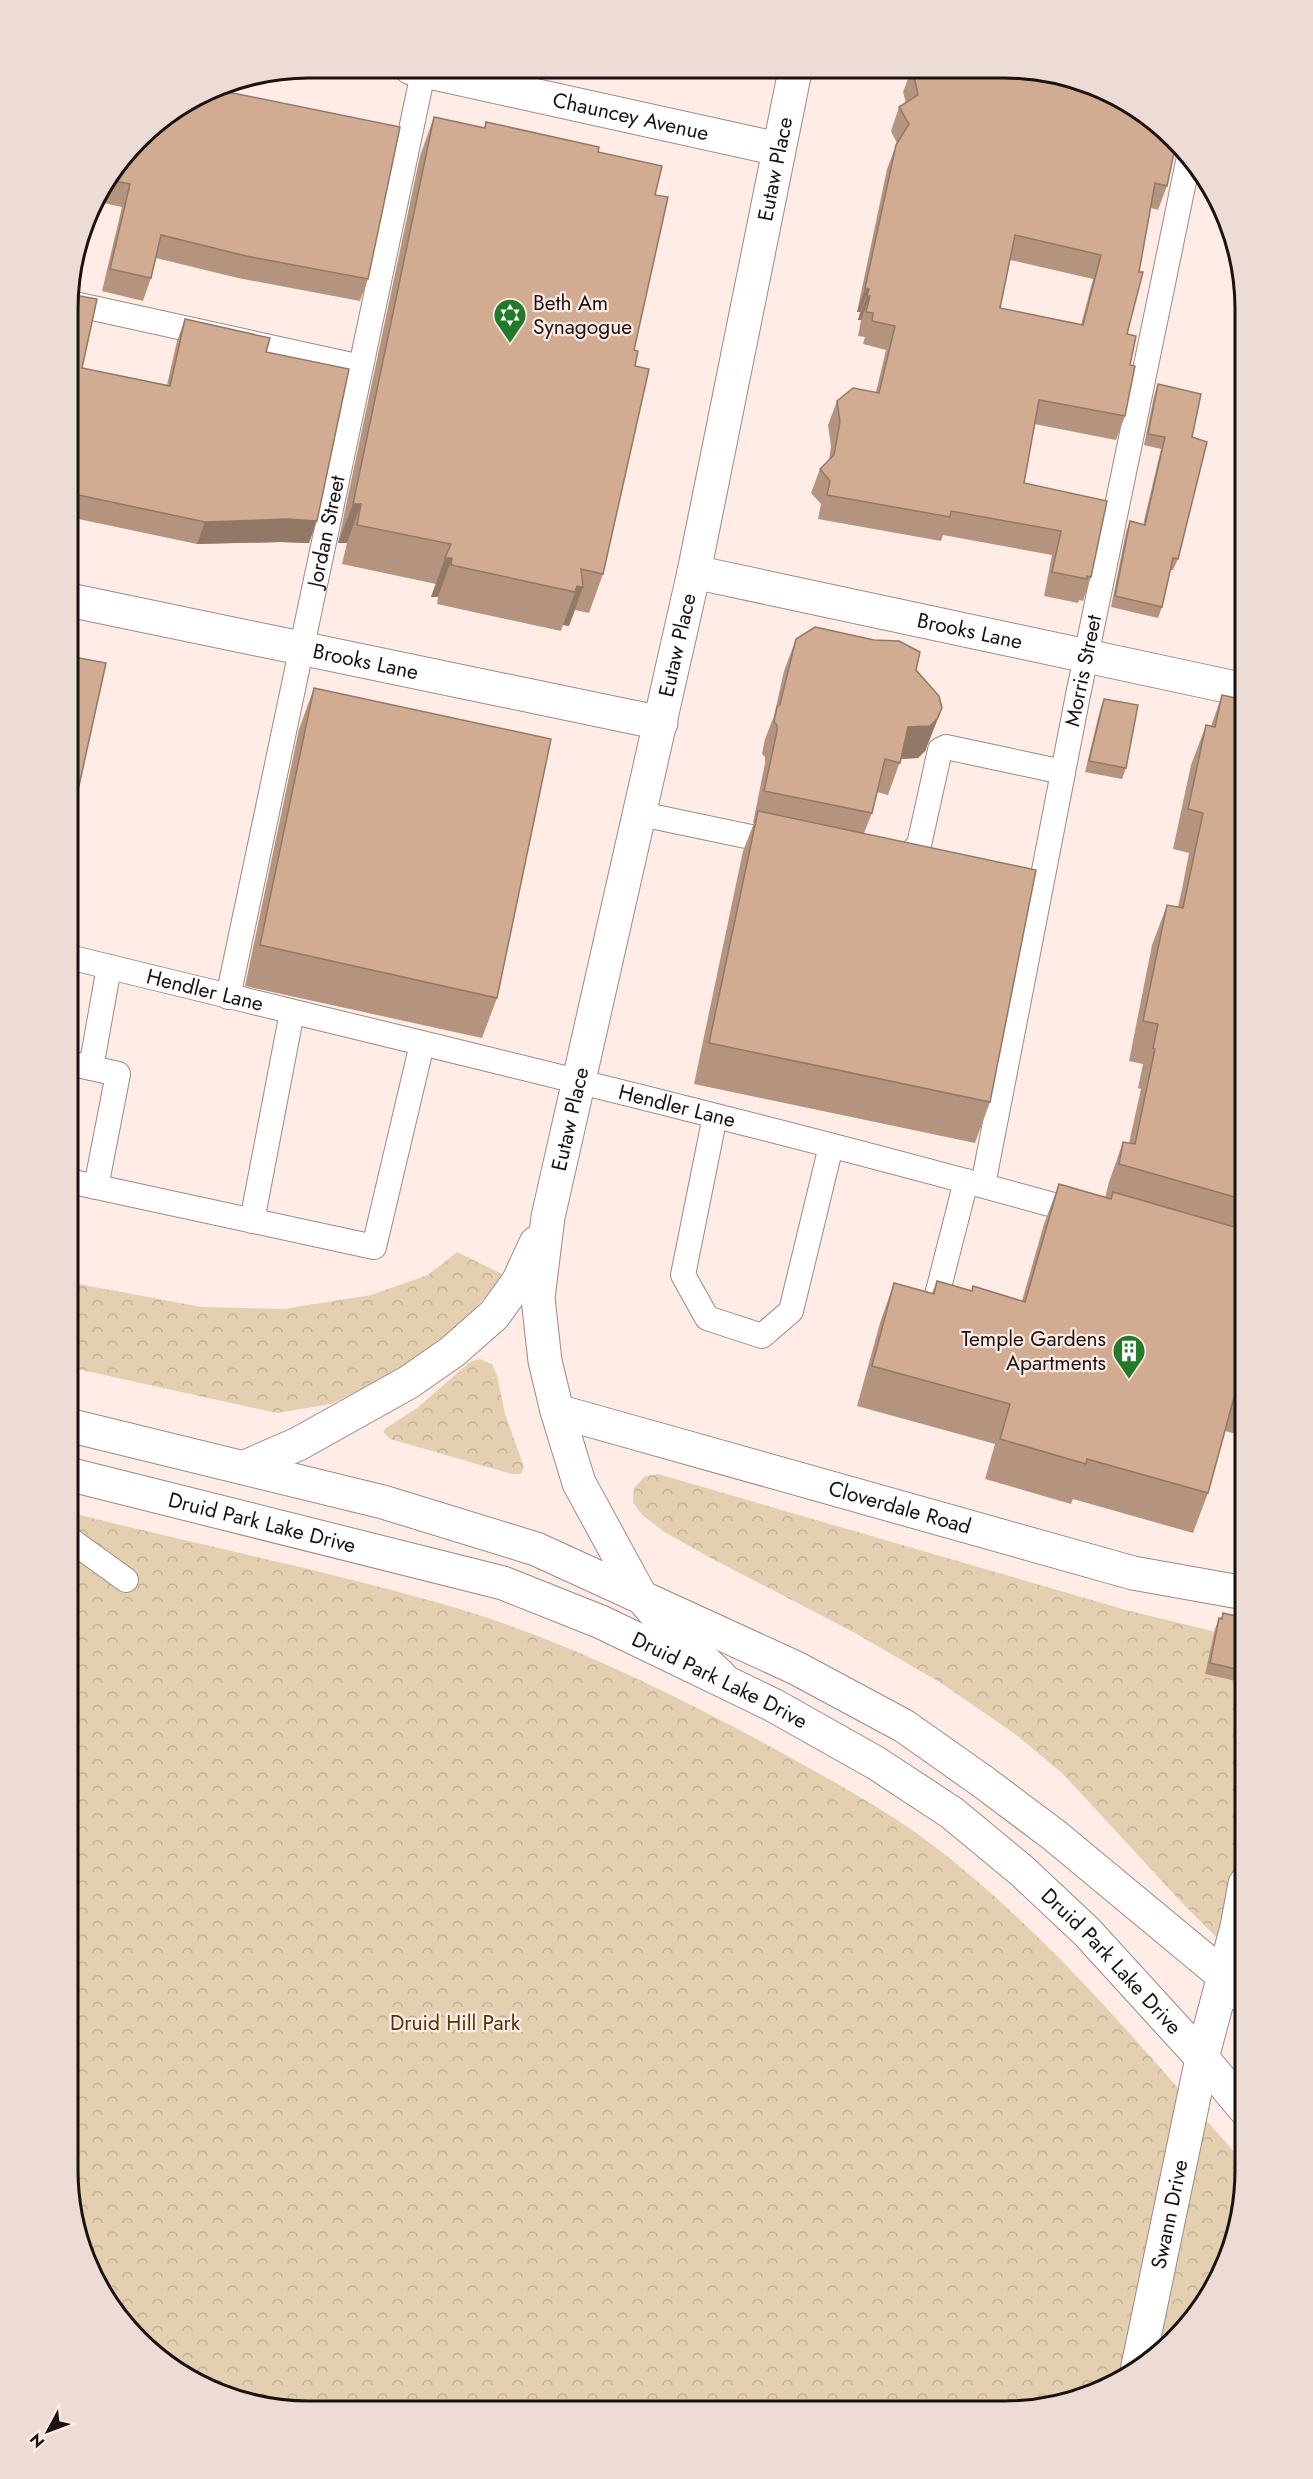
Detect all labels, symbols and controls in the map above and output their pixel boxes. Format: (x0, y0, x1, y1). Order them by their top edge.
street label: Chauncey Avenue (550, 85, 712, 148)
street label: Eutaw Place (750, 114, 800, 224)
place label: Beth Am Synagogue (533, 288, 632, 342)
synagogue icon: Beth Am Synagogue (492, 297, 528, 344)
street label: Jordan Street (299, 473, 353, 593)
street label: Eutaw Place (651, 590, 704, 700)
street label: Brooks Lane (914, 605, 1025, 657)
street label: Morris Street (1057, 612, 1109, 729)
street label: Brooks Lane (310, 636, 421, 687)
street label: Hendler Lane (143, 962, 267, 1019)
street label: Eutaw Place (544, 1064, 596, 1174)
street label: Hendler Lane (615, 1077, 739, 1135)
place label: Temple Gardens Apartments (961, 1324, 1106, 1378)
building icon: Temple Gardens Apartments (1111, 1333, 1147, 1380)
street label: Cloverdale Road (825, 1473, 974, 1542)
street label: Druid Park Lake Drive (165, 1485, 359, 1561)
street label: Druid Park Lake Drive (627, 1624, 813, 1736)
street label: Druid Park Lake Drive (1034, 1881, 1189, 2041)
park label: Druid Hill Park (390, 2008, 521, 2038)
street label: Swann Drive (1144, 2157, 1196, 2272)
north arrow (18, 2401, 78, 2461)
text: N (24, 2428, 50, 2453)

